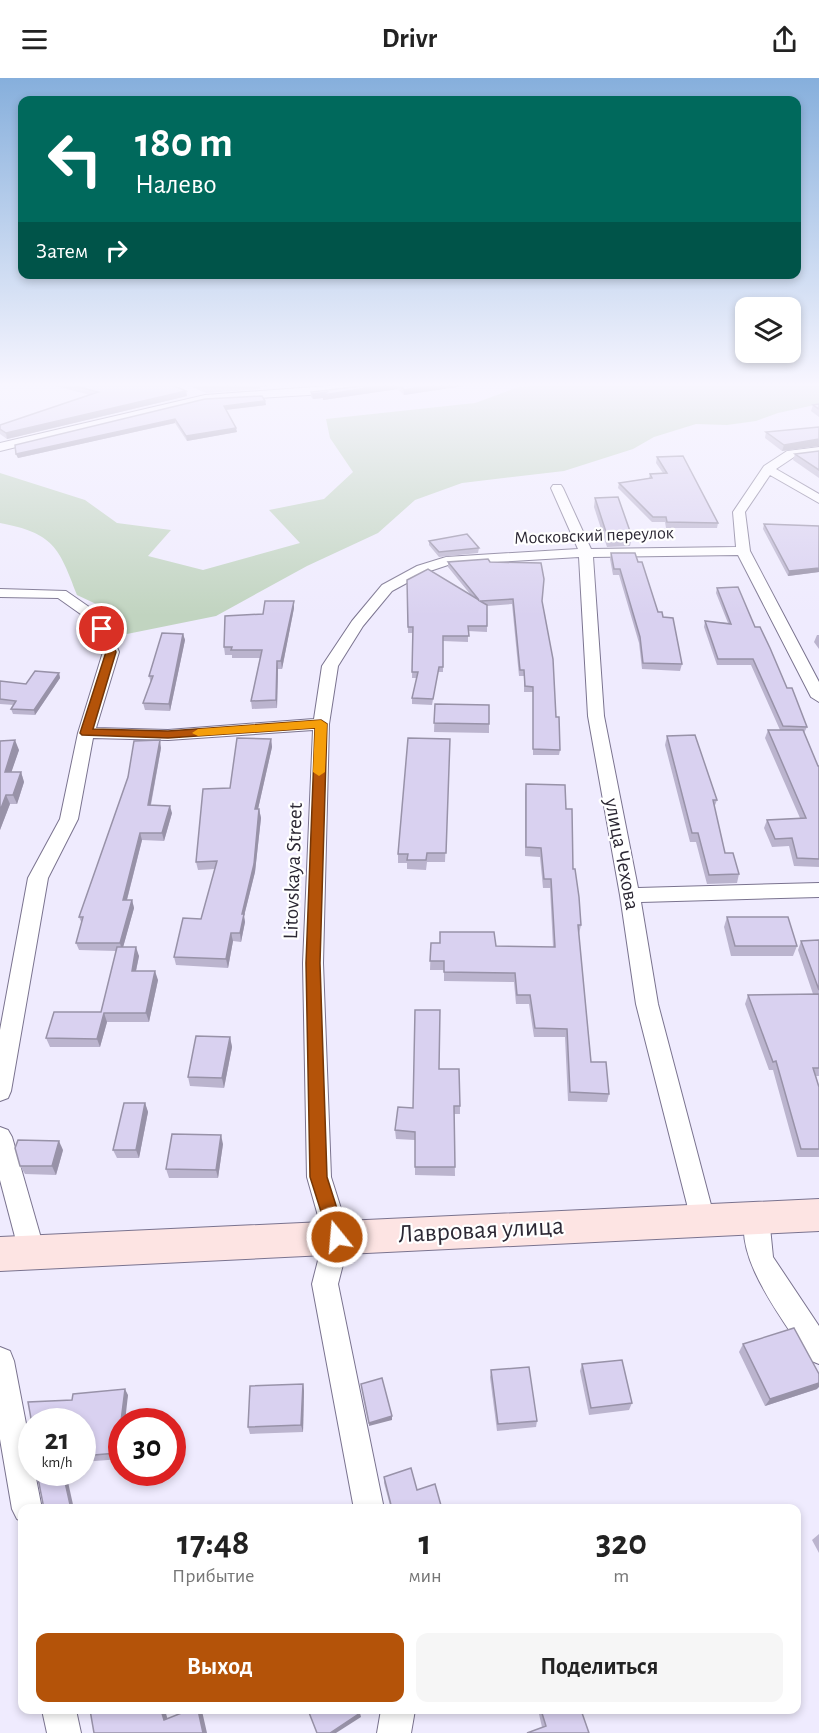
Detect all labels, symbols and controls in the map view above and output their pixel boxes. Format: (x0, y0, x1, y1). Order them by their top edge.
icon: menu (18, 23, 51, 56)
icon: share (768, 23, 801, 56)
text: Drivr (382, 25, 437, 52)
icon: left (36, 120, 114, 198)
text: 180 m (135, 122, 233, 164)
text: Налево (135, 171, 217, 198)
icon: right (100, 234, 133, 267)
text: Затем (36, 240, 88, 262)
map controls (735, 297, 801, 363)
button: layers (735, 297, 801, 363)
street label: Московский переулок (514, 524, 675, 548)
pin (76, 603, 127, 654)
icon: arrive (85, 612, 118, 645)
street label: улица Чехова (601, 795, 643, 912)
street label: Litovskaya Street (280, 802, 306, 940)
position arrow (305, 1205, 369, 1269)
street label: Лавровая улица (397, 1213, 565, 1247)
speed limit sign: 30 (108, 1408, 186, 1486)
text: 21 (45, 1425, 69, 1455)
text: km/h (42, 1455, 72, 1470)
text: 17:48 (177, 1525, 250, 1561)
text: 1 (419, 1525, 432, 1561)
text: 320 (596, 1525, 647, 1561)
text: Прибытие (172, 1566, 254, 1586)
text: мин (408, 1566, 442, 1586)
text: m (613, 1566, 629, 1586)
button: Выход (36, 1633, 404, 1702)
button: Поделиться (416, 1633, 783, 1702)

